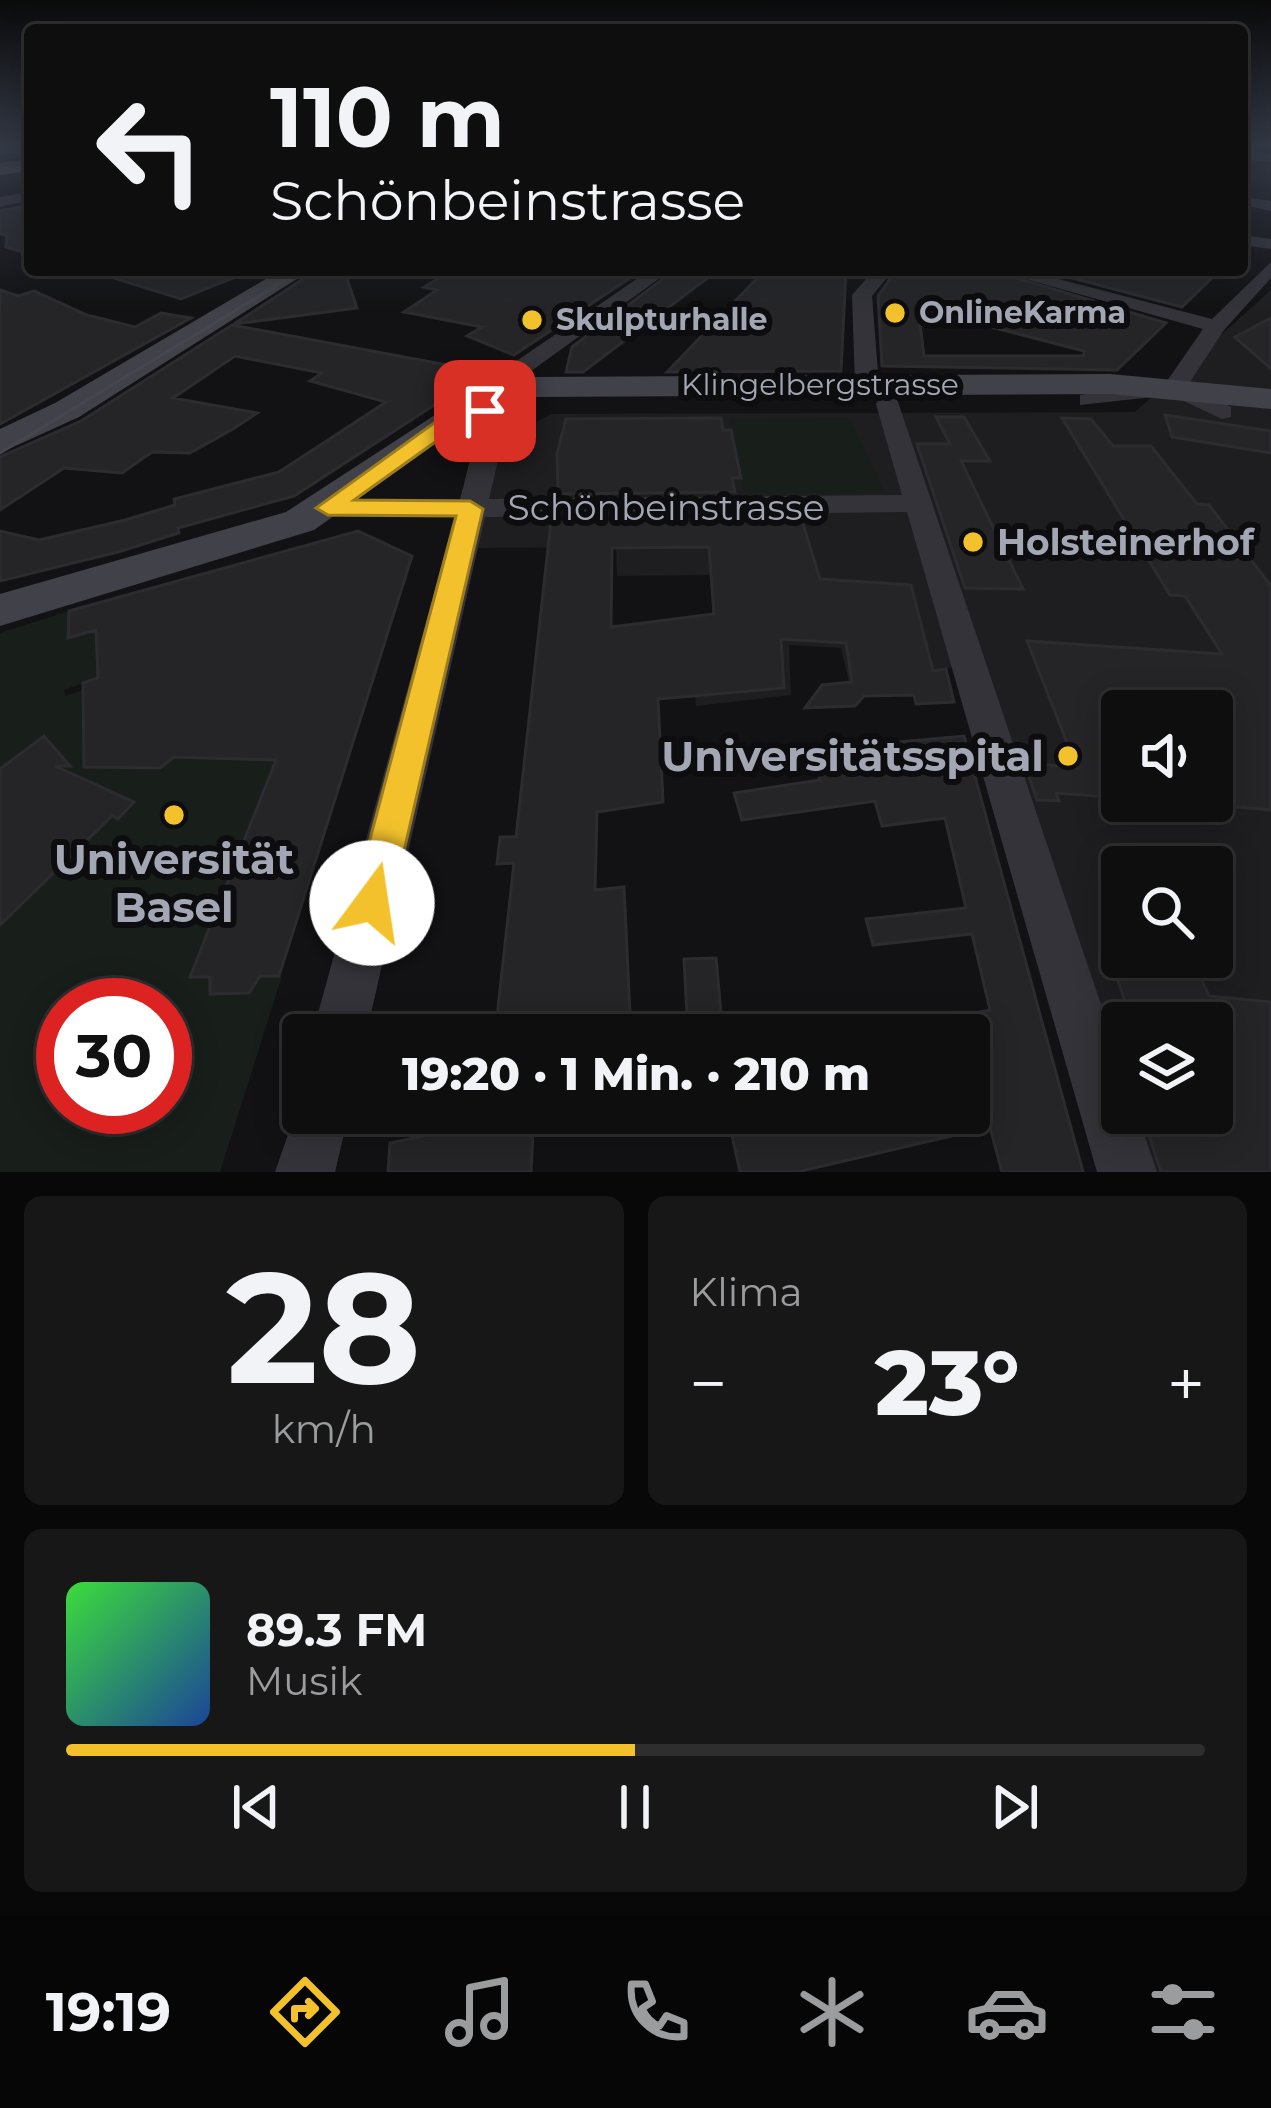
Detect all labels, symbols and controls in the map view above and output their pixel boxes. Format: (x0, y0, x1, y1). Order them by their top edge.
text: 110 m (270, 66, 505, 168)
icon: left (72, 72, 228, 228)
text: Schönbeinstrasse (270, 168, 745, 234)
place label: OnlineKarma (919, 294, 1126, 331)
marker: OnlineKarma (882, 300, 908, 326)
place label: Skulpturhalle (556, 301, 767, 338)
marker: Skulpturhalle (519, 307, 545, 333)
pin (434, 360, 536, 462)
street label: Klingelbergstrasse (681, 366, 959, 403)
icon: arrive (452, 378, 518, 444)
street label: Schönbeinstrasse (508, 485, 824, 529)
place label: Holsteinerhof (997, 520, 1256, 564)
marker: Holsteinerhof (960, 529, 986, 555)
map controls (1101, 690, 1233, 1134)
button: sound (1101, 690, 1233, 822)
place label: Universitätsspital (661, 730, 1044, 782)
marker: Universitätsspital (1055, 743, 1081, 769)
marker: Universität Basel (161, 802, 187, 828)
place label: Universität Basel (54, 833, 294, 933)
position arrow (309, 840, 435, 966)
button: search (1101, 846, 1233, 978)
speed limit sign: 30 (36, 978, 192, 1134)
button: layers (1101, 1002, 1233, 1134)
text: 19:20 · 1 Min. · 210 m (402, 1046, 870, 1101)
text: 28 (226, 1232, 421, 1422)
text: Klima (690, 1268, 803, 1316)
text: 23° (875, 1328, 1019, 1438)
text: − (690, 1343, 727, 1424)
text: + (1167, 1343, 1205, 1424)
text: km/h (272, 1405, 376, 1453)
text: 89.3 FM (246, 1602, 427, 1657)
text: Musik (246, 1657, 362, 1705)
icon: previous (223, 1774, 289, 1840)
icon: pause (602, 1774, 668, 1840)
icon: next (982, 1774, 1048, 1840)
icon: directions (263, 1970, 347, 2054)
icon: music (438, 1970, 522, 2054)
icon: phone (614, 1970, 698, 2054)
icon: climate (790, 1970, 874, 2054)
icon: car (965, 1970, 1049, 2054)
icon: filters (1141, 1970, 1225, 2054)
text: 19:19 (46, 1979, 171, 2045)

